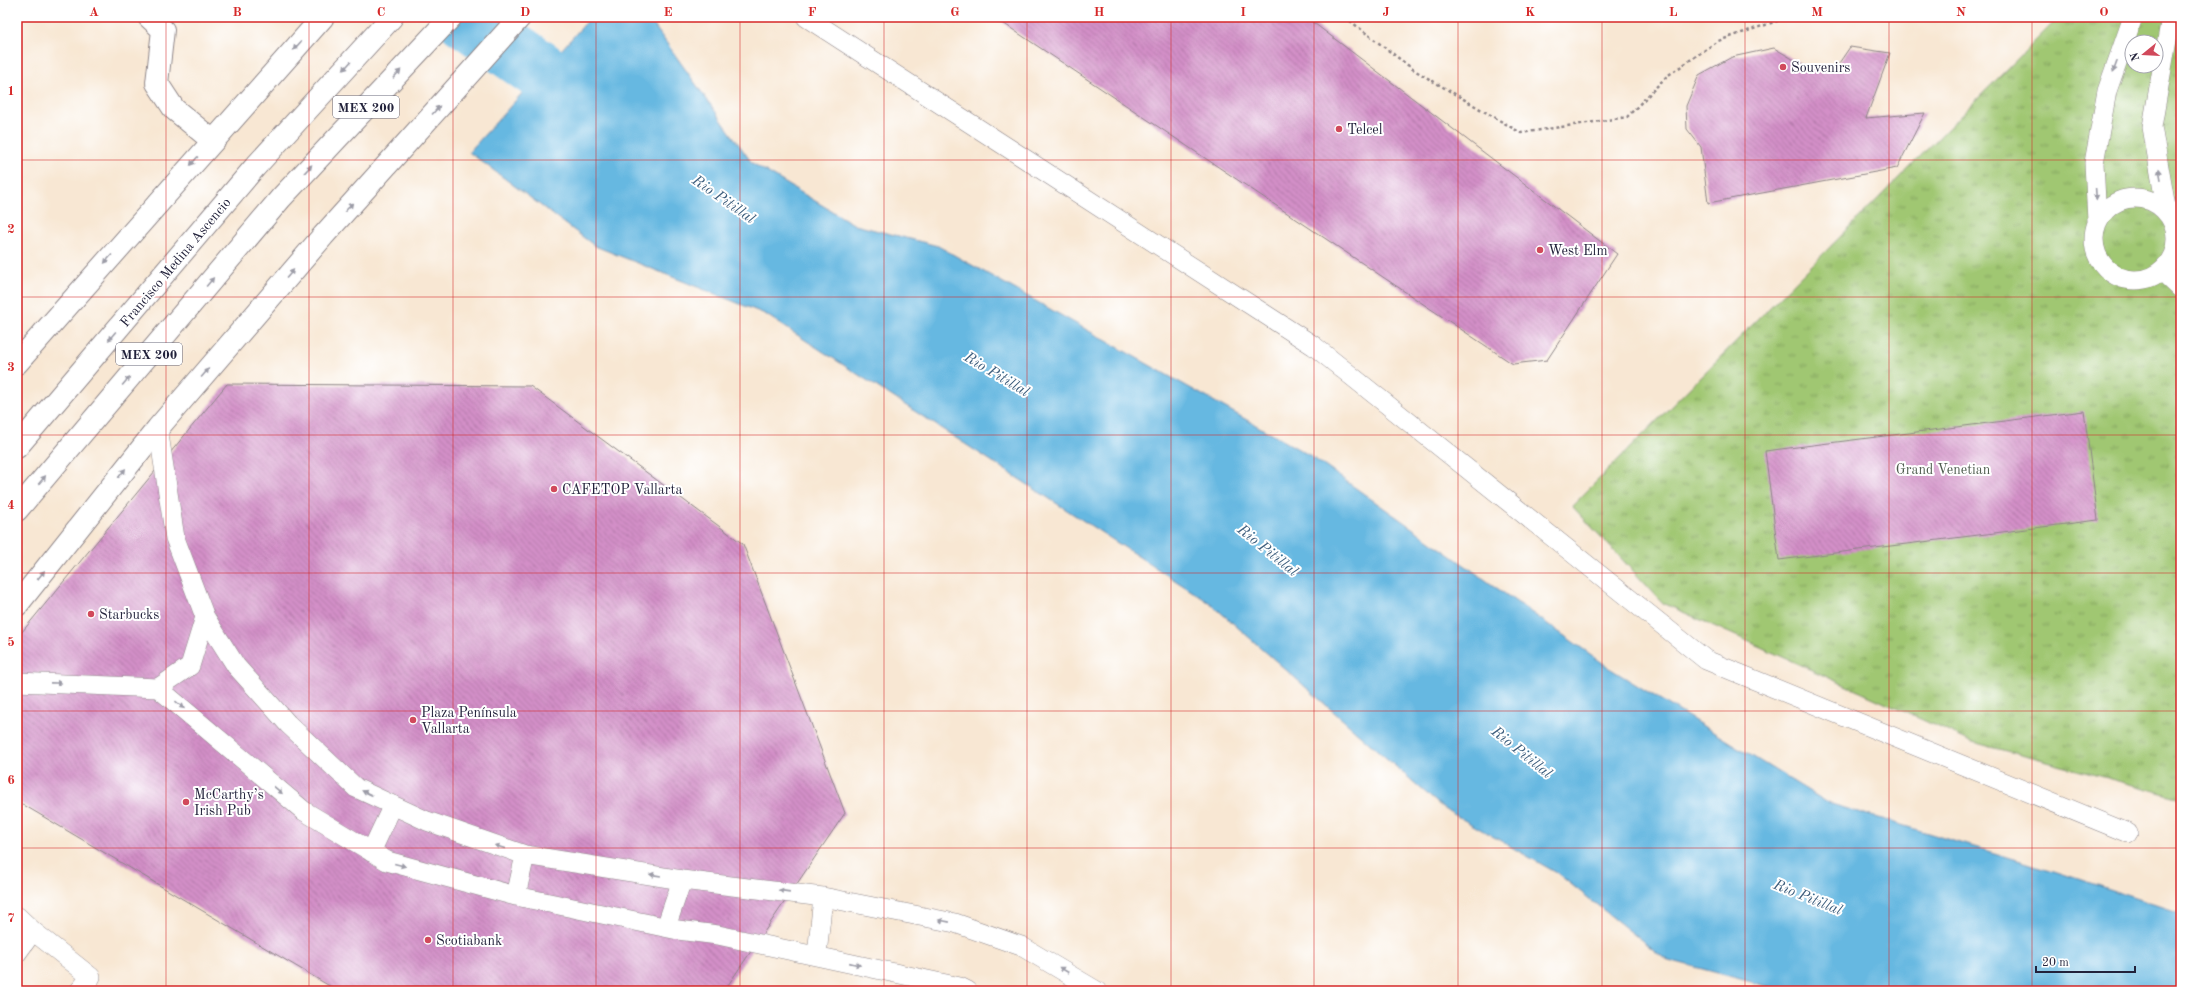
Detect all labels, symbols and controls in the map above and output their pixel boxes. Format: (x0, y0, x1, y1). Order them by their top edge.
text: A (89, 6, 99, 19)
text: B (232, 6, 242, 19)
text: C (377, 6, 385, 19)
text: D (520, 6, 530, 19)
text: E (664, 6, 673, 19)
text: F (808, 6, 817, 19)
text: G (950, 6, 960, 19)
text: H (1094, 6, 1105, 19)
text: I (1240, 6, 1246, 19)
text: J (1382, 6, 1390, 19)
text: K (1525, 6, 1535, 19)
text: L (1669, 6, 1678, 19)
text: M (1811, 6, 1823, 19)
text: N (1956, 6, 1966, 19)
text: O (2099, 6, 2109, 19)
north arrow (2124, 34, 2164, 74)
one-way arrow (293, 41, 302, 51)
text: N (2129, 50, 2142, 62)
place label: Souvenirs (1791, 61, 1850, 75)
one-way arrow (2112, 61, 2118, 73)
one-way arrow (343, 62, 352, 71)
marker: Souvenirs (1778, 62, 1788, 72)
one-way arrow (392, 70, 401, 79)
text: 1 (7, 85, 15, 98)
road number: MEX 200 (333, 96, 399, 118)
one-way arrow (431, 105, 441, 115)
place label: Telcel (1347, 123, 1383, 137)
marker: Telcel (1334, 124, 1344, 134)
one-way arrow (190, 156, 199, 167)
one-way arrow (303, 164, 313, 174)
one-way arrow (2157, 168, 2163, 180)
water label: Rio Pitillal (688, 173, 758, 228)
one-way arrow (2092, 188, 2099, 200)
street label: Francisco Medina Ascencio (118, 195, 234, 330)
one-way arrow (344, 202, 353, 211)
text: 2 (7, 223, 15, 236)
place label: West Elm (1548, 244, 1608, 258)
marker: West Elm (1535, 245, 1545, 255)
one-way arrow (104, 254, 113, 264)
one-way arrow (285, 269, 294, 279)
one-way arrow (206, 276, 215, 287)
one-way arrow (108, 331, 117, 340)
road number: MEX 200 (116, 343, 182, 365)
water label: Rio Pitillal (960, 350, 1032, 401)
text: 3 (7, 361, 15, 374)
one-way arrow (201, 368, 210, 378)
one-way arrow (122, 376, 131, 386)
park label: Grand Venetian (1896, 463, 1991, 477)
one-way arrow (118, 468, 127, 479)
one-way arrow (38, 475, 47, 486)
place label: CAFETOP Vallarta (562, 483, 682, 497)
marker: CAFETOP Vallarta (549, 484, 559, 494)
text: 4 (7, 499, 15, 512)
water label: Rio Pitillal (1233, 522, 1301, 580)
one-way arrow (37, 569, 46, 580)
place label: Starbucks (99, 608, 159, 622)
marker: Starbucks (86, 609, 96, 619)
text: 5 (7, 636, 15, 649)
one-way arrow (50, 680, 63, 686)
one-way arrow (174, 701, 185, 710)
place label: Plaza Península Vallarta (421, 706, 517, 736)
marker: Plaza Península Vallarta (408, 715, 418, 725)
water label: Rio Pitillal (1487, 724, 1555, 782)
text: 6 (7, 774, 15, 787)
one-way arrow (273, 785, 284, 794)
place label: McCarthy’s Irish Pub (194, 788, 264, 818)
one-way arrow (361, 790, 372, 796)
marker: McCarthy’s Irish Pub (181, 797, 191, 807)
one-way arrow (493, 844, 505, 850)
one-way arrow (394, 862, 406, 868)
one-way arrow (649, 872, 661, 878)
water label: Rio Pitillal (1770, 877, 1845, 919)
one-way arrow (778, 888, 790, 894)
text: 7 (7, 912, 15, 925)
one-way arrow (938, 918, 950, 924)
place label: Scotiabank (436, 934, 502, 948)
marker: Scotiabank (423, 935, 433, 945)
scale bar (2036, 948, 2135, 974)
text: 20 m (2042, 957, 2069, 969)
one-way arrow (849, 961, 862, 967)
one-way arrow (1058, 967, 1070, 974)

